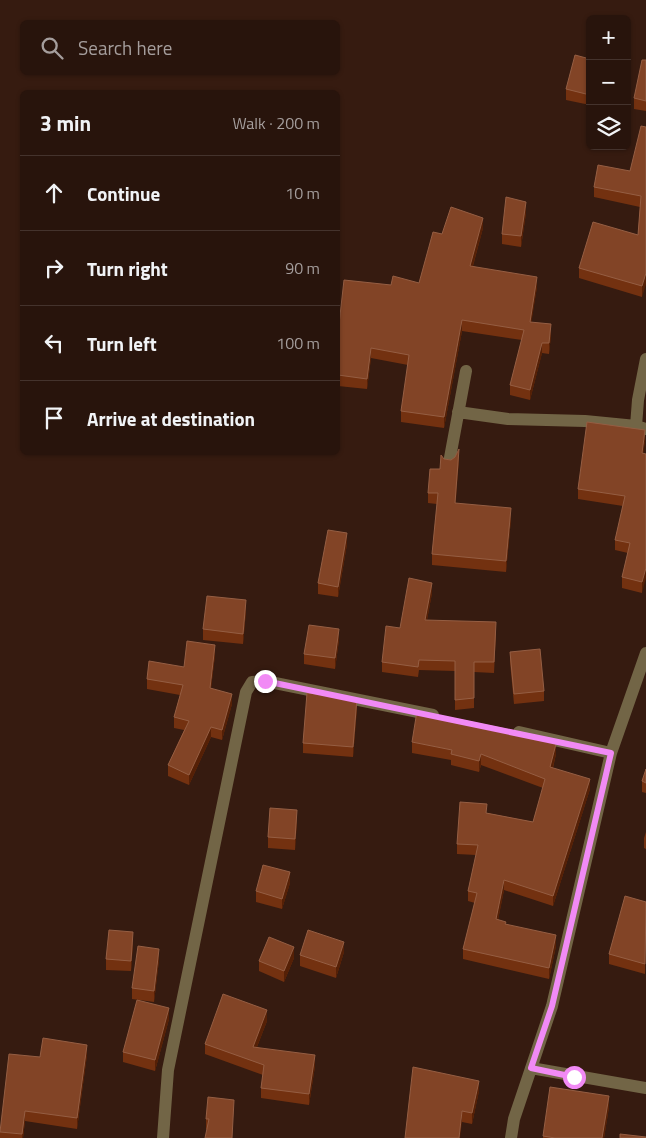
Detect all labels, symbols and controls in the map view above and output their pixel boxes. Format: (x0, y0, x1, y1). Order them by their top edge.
map controls (586, 15, 631, 150)
button: + (586, 15, 631, 60)
search box (20, 20, 340, 75)
text: Search here (78, 33, 172, 62)
icon: search (38, 34, 66, 62)
button: − (586, 60, 631, 105)
button: layers (586, 105, 631, 150)
text: 3 min (40, 107, 91, 139)
text: Walk · 200 m (232, 111, 320, 135)
icon: ahead (40, 179, 68, 207)
text: Continue (87, 179, 160, 208)
text: 10 m (285, 181, 320, 205)
icon: right (40, 254, 68, 282)
text: Turn right (87, 254, 168, 283)
text: 90 m (285, 256, 320, 280)
icon: left (40, 329, 68, 357)
text: Turn left (87, 329, 157, 358)
text: 100 m (276, 331, 320, 355)
icon: arrive (40, 404, 68, 432)
text: Arrive at destination (87, 404, 255, 433)
route end (254, 670, 277, 693)
route start (563, 1066, 586, 1089)

